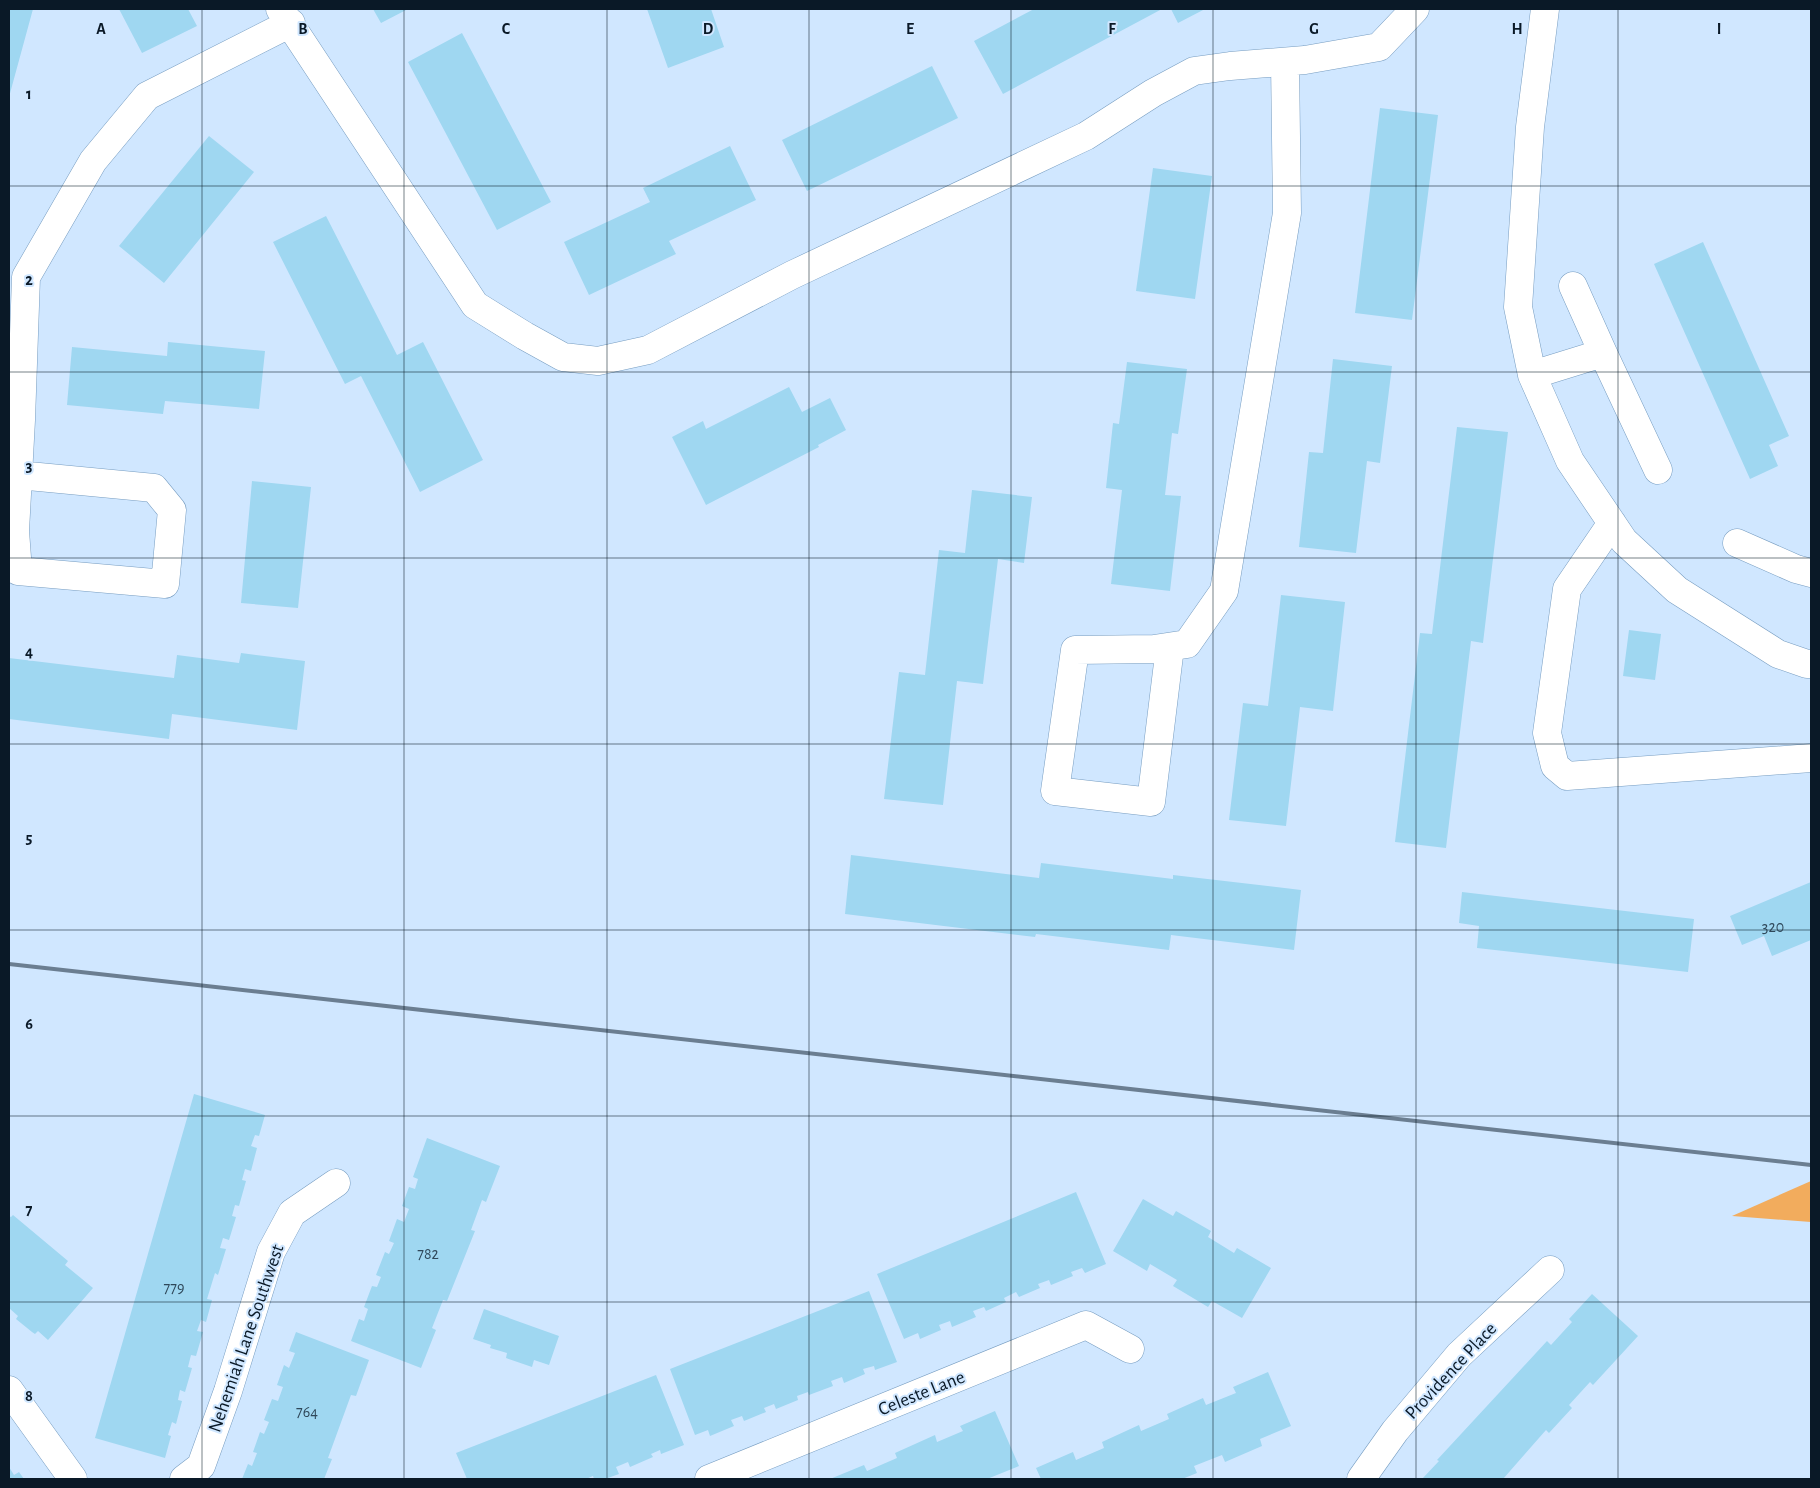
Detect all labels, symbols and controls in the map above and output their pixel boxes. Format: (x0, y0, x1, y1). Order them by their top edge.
text: A (96, 21, 106, 37)
text: B (298, 21, 308, 37)
text: C (502, 21, 511, 37)
text: D (703, 21, 714, 37)
text: E (906, 21, 914, 37)
text: F (1108, 21, 1116, 37)
text: G (1309, 21, 1319, 37)
text: H (1511, 21, 1523, 37)
text: I (1717, 21, 1721, 37)
text: 1 (26, 86, 32, 102)
text: 2 (25, 272, 33, 288)
text: 3 (26, 458, 33, 474)
text: 4 (25, 644, 33, 660)
text: 5 (26, 830, 33, 846)
house number: 320 (1762, 919, 1784, 935)
text: 6 (25, 1016, 33, 1032)
text: 7 (26, 1202, 33, 1218)
street label: Nehemiah Lane Southwest (205, 1242, 288, 1435)
house number: 782 (417, 1246, 439, 1262)
house number: 779 (164, 1280, 184, 1296)
street label: Providence Place (1402, 1319, 1500, 1423)
street label: Celeste Lane (876, 1367, 968, 1419)
text: 8 (25, 1388, 33, 1404)
house number: 764 (296, 1404, 318, 1420)

